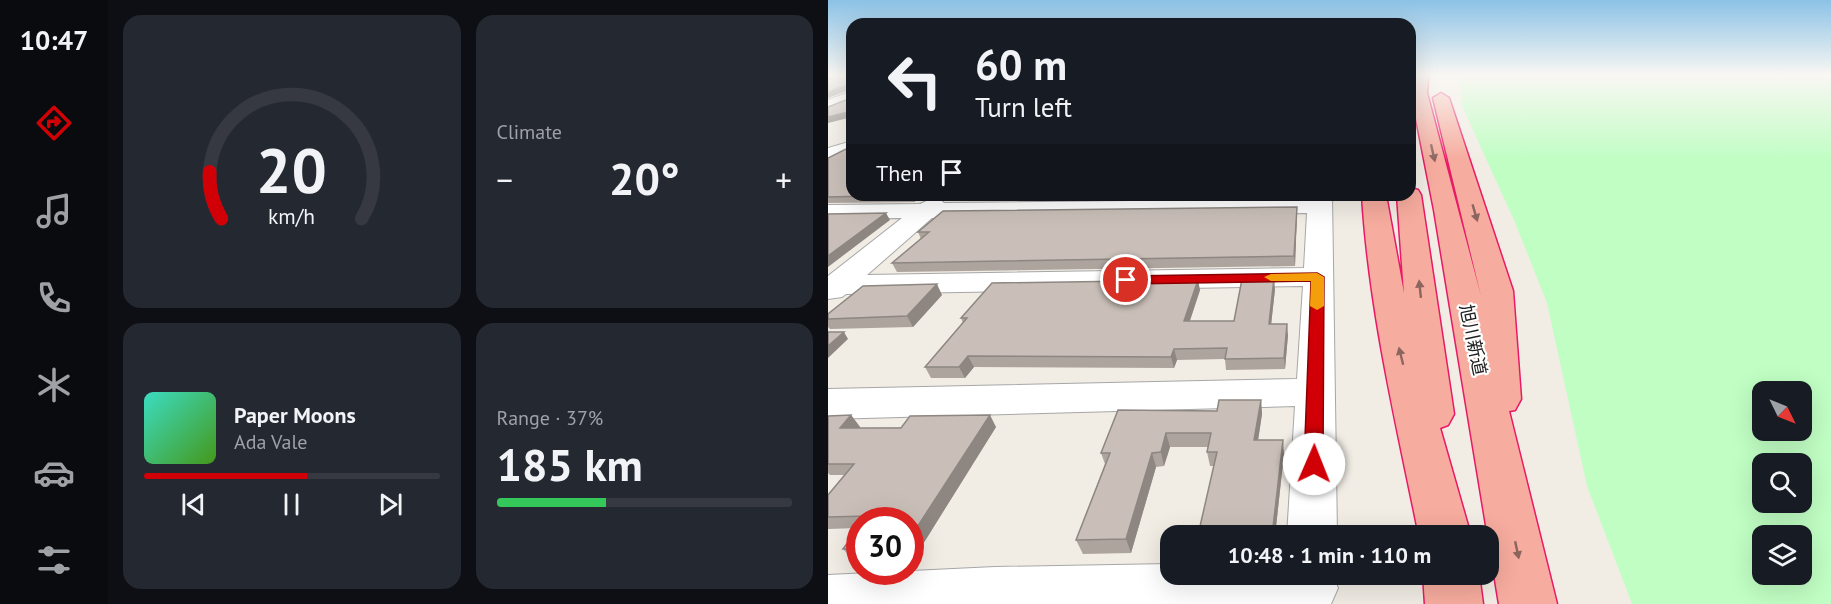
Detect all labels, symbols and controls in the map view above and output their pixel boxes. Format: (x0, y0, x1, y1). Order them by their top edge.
text: 10:47 (20, 23, 88, 57)
text: 60 m (975, 37, 1067, 92)
icon: left (876, 42, 954, 120)
text: Turn left (975, 90, 1072, 124)
icon: directions (33, 102, 75, 144)
text: Climate (497, 119, 562, 145)
text: 20 (256, 129, 327, 210)
one-way arrow (1429, 144, 1439, 162)
text: 20° (609, 149, 680, 207)
icon: arrive (935, 156, 968, 189)
text: − (497, 158, 513, 201)
text: + (775, 158, 792, 201)
text: Then (876, 159, 923, 187)
icon: music (33, 190, 75, 232)
text: km/h (268, 202, 315, 230)
one-way arrow (1471, 204, 1480, 222)
pin (1100, 254, 1151, 305)
icon: arrive (1109, 263, 1142, 296)
icon: phone (33, 277, 75, 319)
one-way arrow (1415, 280, 1425, 299)
street label: 旭川新道 (1455, 302, 1492, 378)
one-way arrow (1396, 347, 1406, 365)
icon: climate (33, 364, 75, 406)
north arrow (1752, 381, 1812, 441)
map controls (1752, 381, 1812, 585)
text: Paper Moons (234, 401, 356, 429)
text: Range · 37% (497, 405, 603, 431)
text: Ada Vale (234, 429, 307, 455)
position arrow (1282, 432, 1346, 496)
text: 185 km (497, 435, 643, 493)
icon: car (33, 452, 75, 494)
button: search (1752, 453, 1812, 513)
icon: previous (177, 488, 210, 521)
icon: pause (275, 488, 308, 521)
icon: next (374, 488, 407, 521)
speed limit sign: 30 (846, 507, 924, 585)
button: layers (1752, 525, 1812, 585)
icon: filters (33, 539, 75, 581)
one-way arrow (1512, 540, 1522, 559)
text: 10:48 · 1 min · 110 m (1228, 541, 1431, 569)

